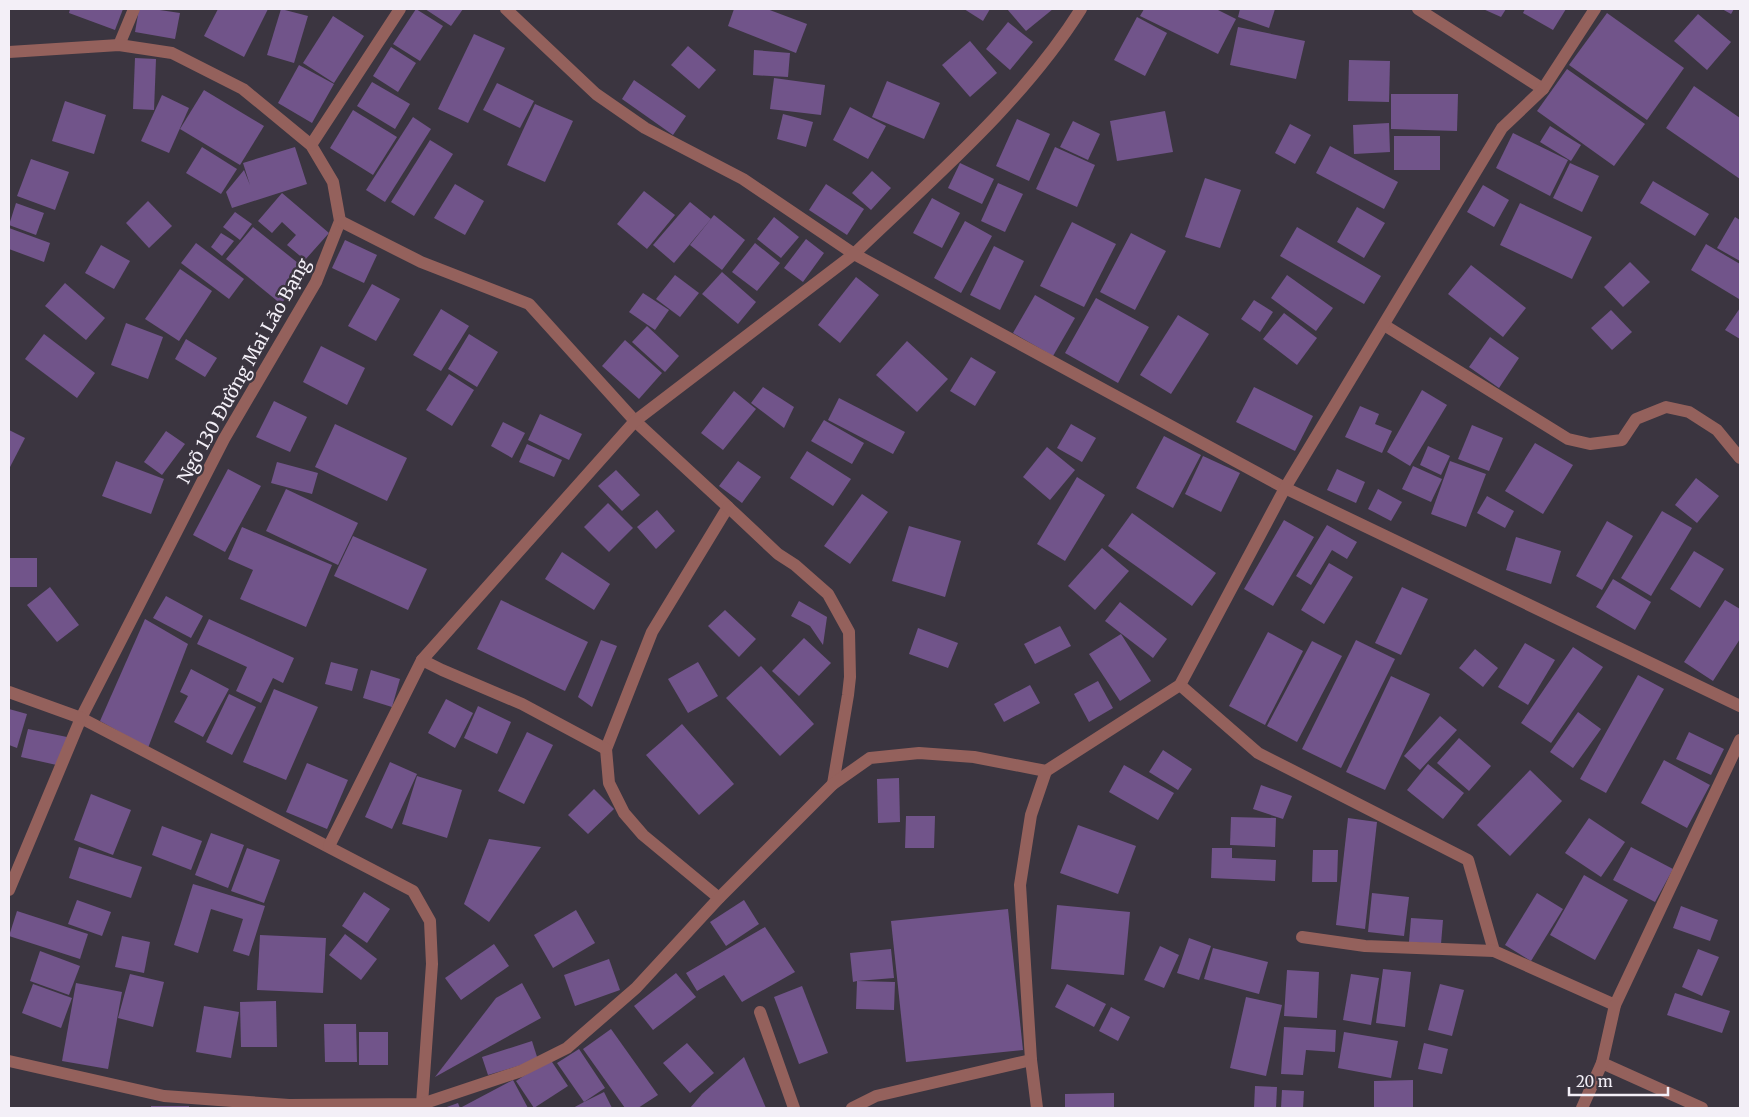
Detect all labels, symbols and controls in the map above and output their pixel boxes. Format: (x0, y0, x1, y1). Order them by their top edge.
street label: Ngõ 130 Đường Mai Lão Bạng (172, 254, 315, 487)
scale bar (1569, 1064, 1668, 1096)
text: 20 m (1576, 1072, 1613, 1091)

